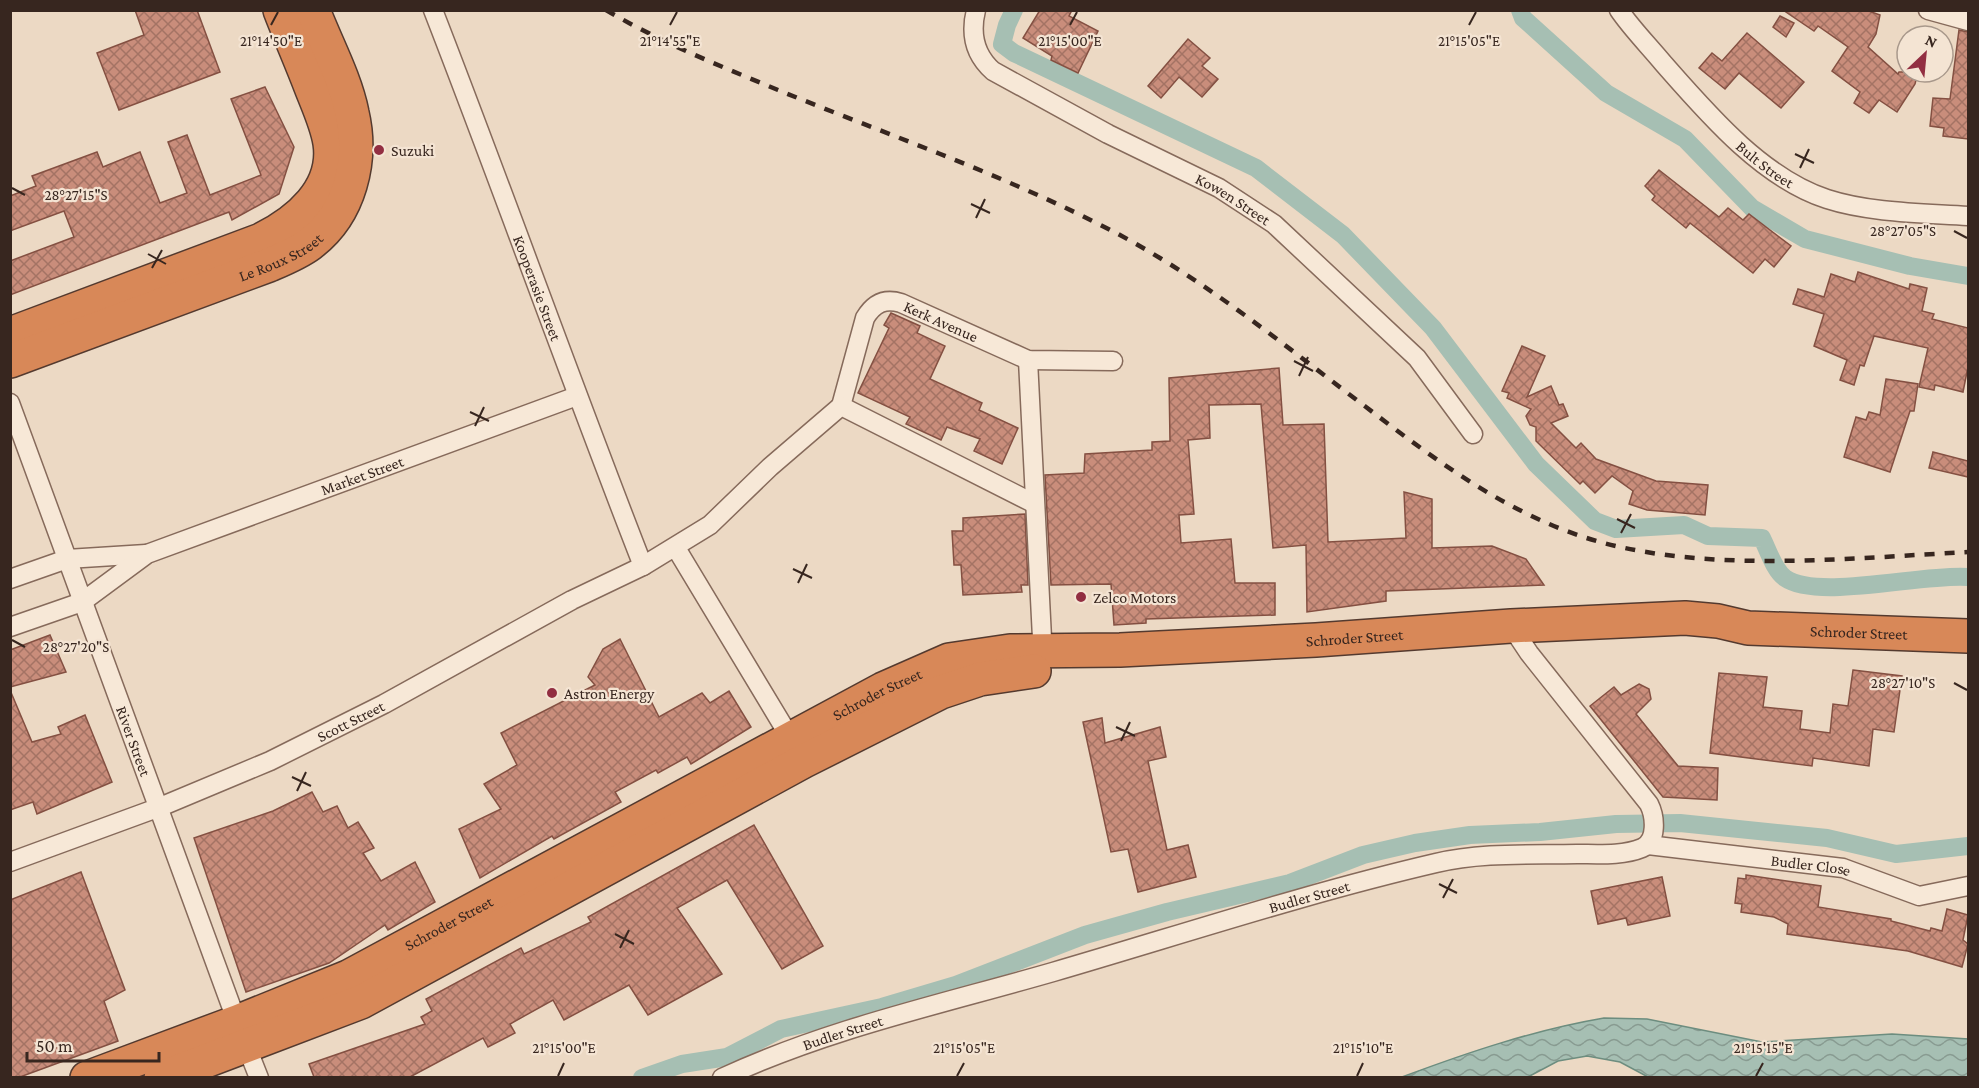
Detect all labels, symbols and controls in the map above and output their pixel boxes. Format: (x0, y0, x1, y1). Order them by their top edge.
north arrow (1895, 24, 1955, 84)
text: N (1923, 31, 1940, 51)
text: 21°14'50"E (240, 33, 302, 49)
text: 21°14'55"E (640, 33, 700, 49)
text: 21°15'00"E (1038, 33, 1102, 49)
text: 21°15'05"E (1438, 33, 1500, 49)
street label: Bult Street (1733, 137, 1797, 191)
place label: Suzuki (391, 142, 434, 159)
marker: Suzuki (372, 143, 386, 157)
street label: Kowen Street (1193, 170, 1274, 228)
text: 28°27'15"S (44, 187, 108, 203)
text: 28°27'05"S (1870, 223, 1936, 239)
street label: Le Roux Street (236, 229, 326, 284)
street label: Kooperasie Street (511, 233, 565, 344)
street label: Kerk Avenue (901, 297, 981, 345)
street label: Market Street (318, 452, 406, 498)
place label: Zelco Motors (1093, 589, 1176, 606)
marker: Zelco Motors (1074, 590, 1088, 604)
street label: Schroder Street (1810, 622, 1909, 642)
street label: Schroder Street (1305, 625, 1404, 649)
text: 28°27'20"S (43, 639, 109, 655)
street label: Schroder Street (829, 664, 925, 723)
text: 28°27'10"S (1871, 675, 1935, 691)
place label: Astron Energy (564, 685, 655, 703)
marker: Astron Energy (545, 686, 559, 700)
street label: Scott Street (314, 696, 388, 745)
street label: River Street (113, 704, 155, 779)
street label: Budler Close (1770, 851, 1853, 879)
street label: Budler Street (1267, 877, 1352, 916)
street label: Schroder Street (402, 892, 496, 954)
street label: Budler Street (800, 1011, 885, 1053)
scale bar (27, 1025, 159, 1063)
text: 50 m (36, 1036, 73, 1056)
text: 21°15'00"E (532, 1040, 596, 1056)
text: 21°15'05"E (933, 1040, 995, 1056)
text: 21°15'10"E (1333, 1040, 1393, 1056)
text: 21°15'15"E (1733, 1040, 1793, 1056)

